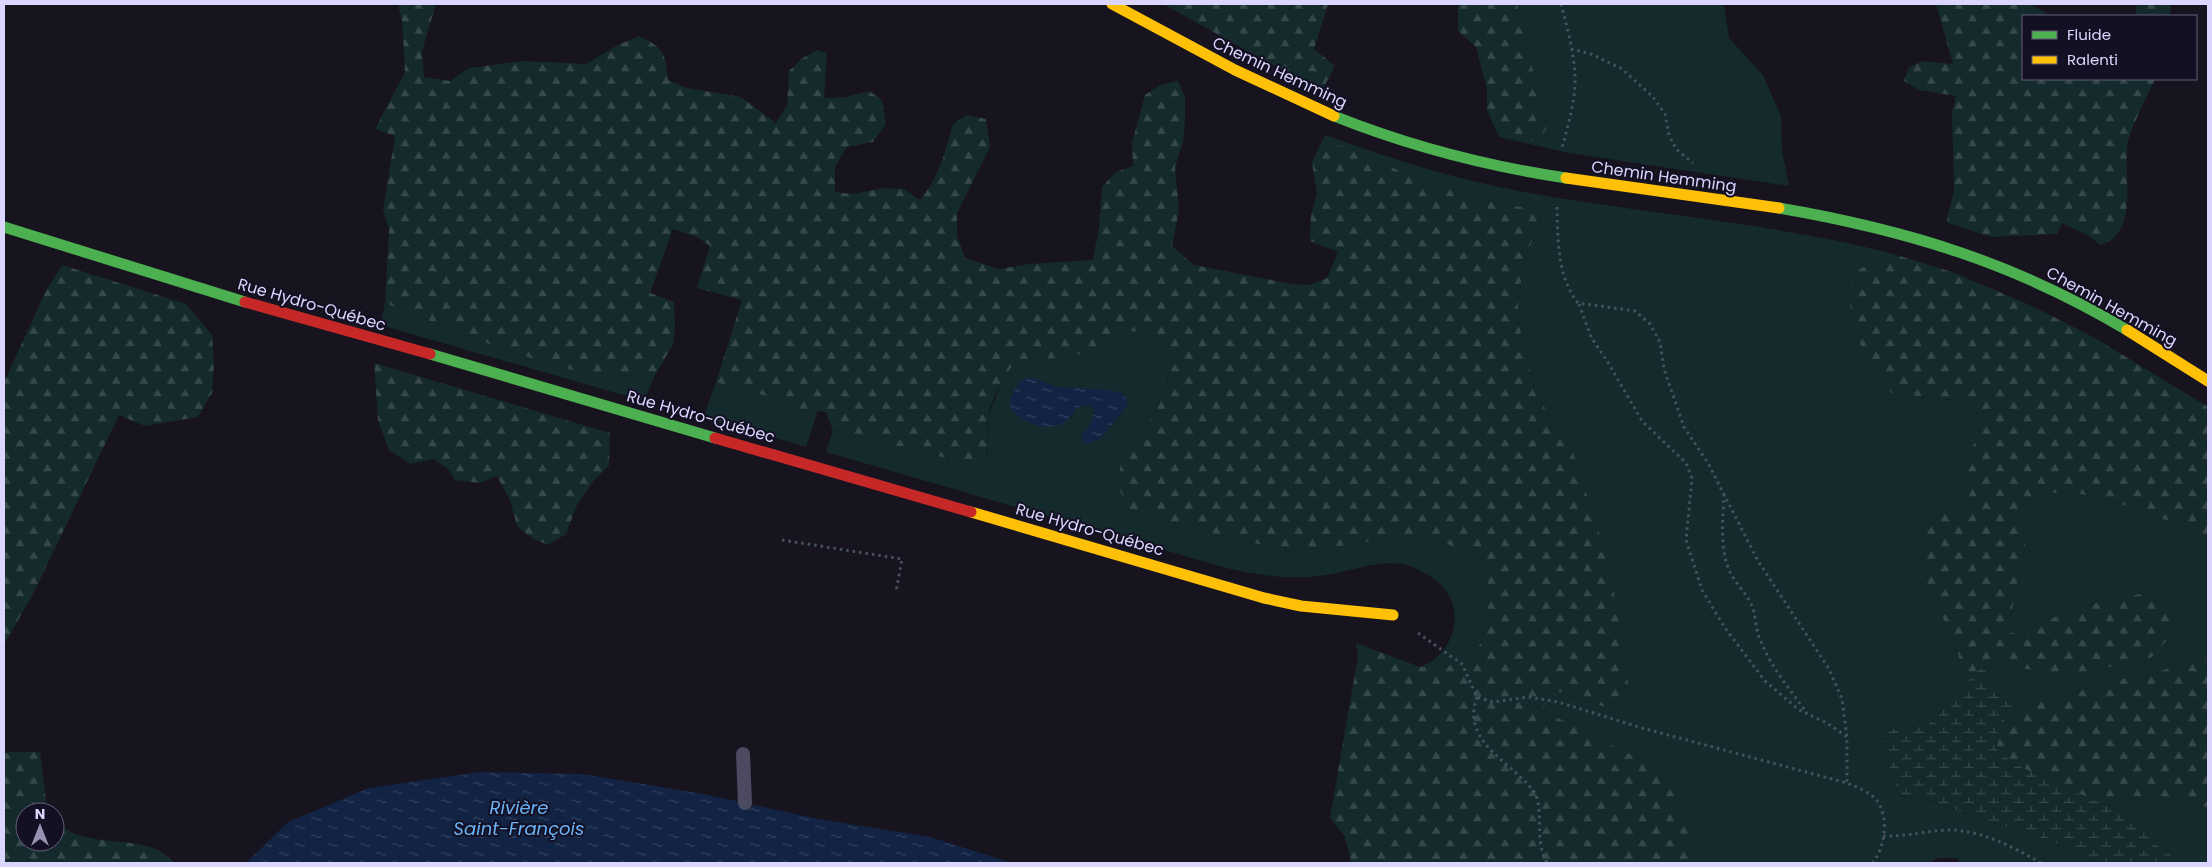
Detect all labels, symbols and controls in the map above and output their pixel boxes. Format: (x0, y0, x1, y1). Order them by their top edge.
legend (2022, 15, 2197, 80)
text: Fluide (2067, 24, 2111, 45)
street label: Chemin Hemming (1209, 31, 1351, 114)
text: Ralenti (2067, 49, 2118, 70)
street label: Chemin Hemming (1590, 155, 1738, 198)
street label: Chemin Hemming (2042, 261, 2181, 352)
street label: Rue Hydro-Québec (235, 272, 389, 337)
street label: Rue Hydro-Québec (624, 384, 778, 449)
street label: Rue Hydro-Québec (1013, 497, 1167, 562)
water label: Rivière Saint-François (454, 795, 584, 841)
north arrow (15, 802, 65, 852)
text: N (35, 804, 45, 824)

